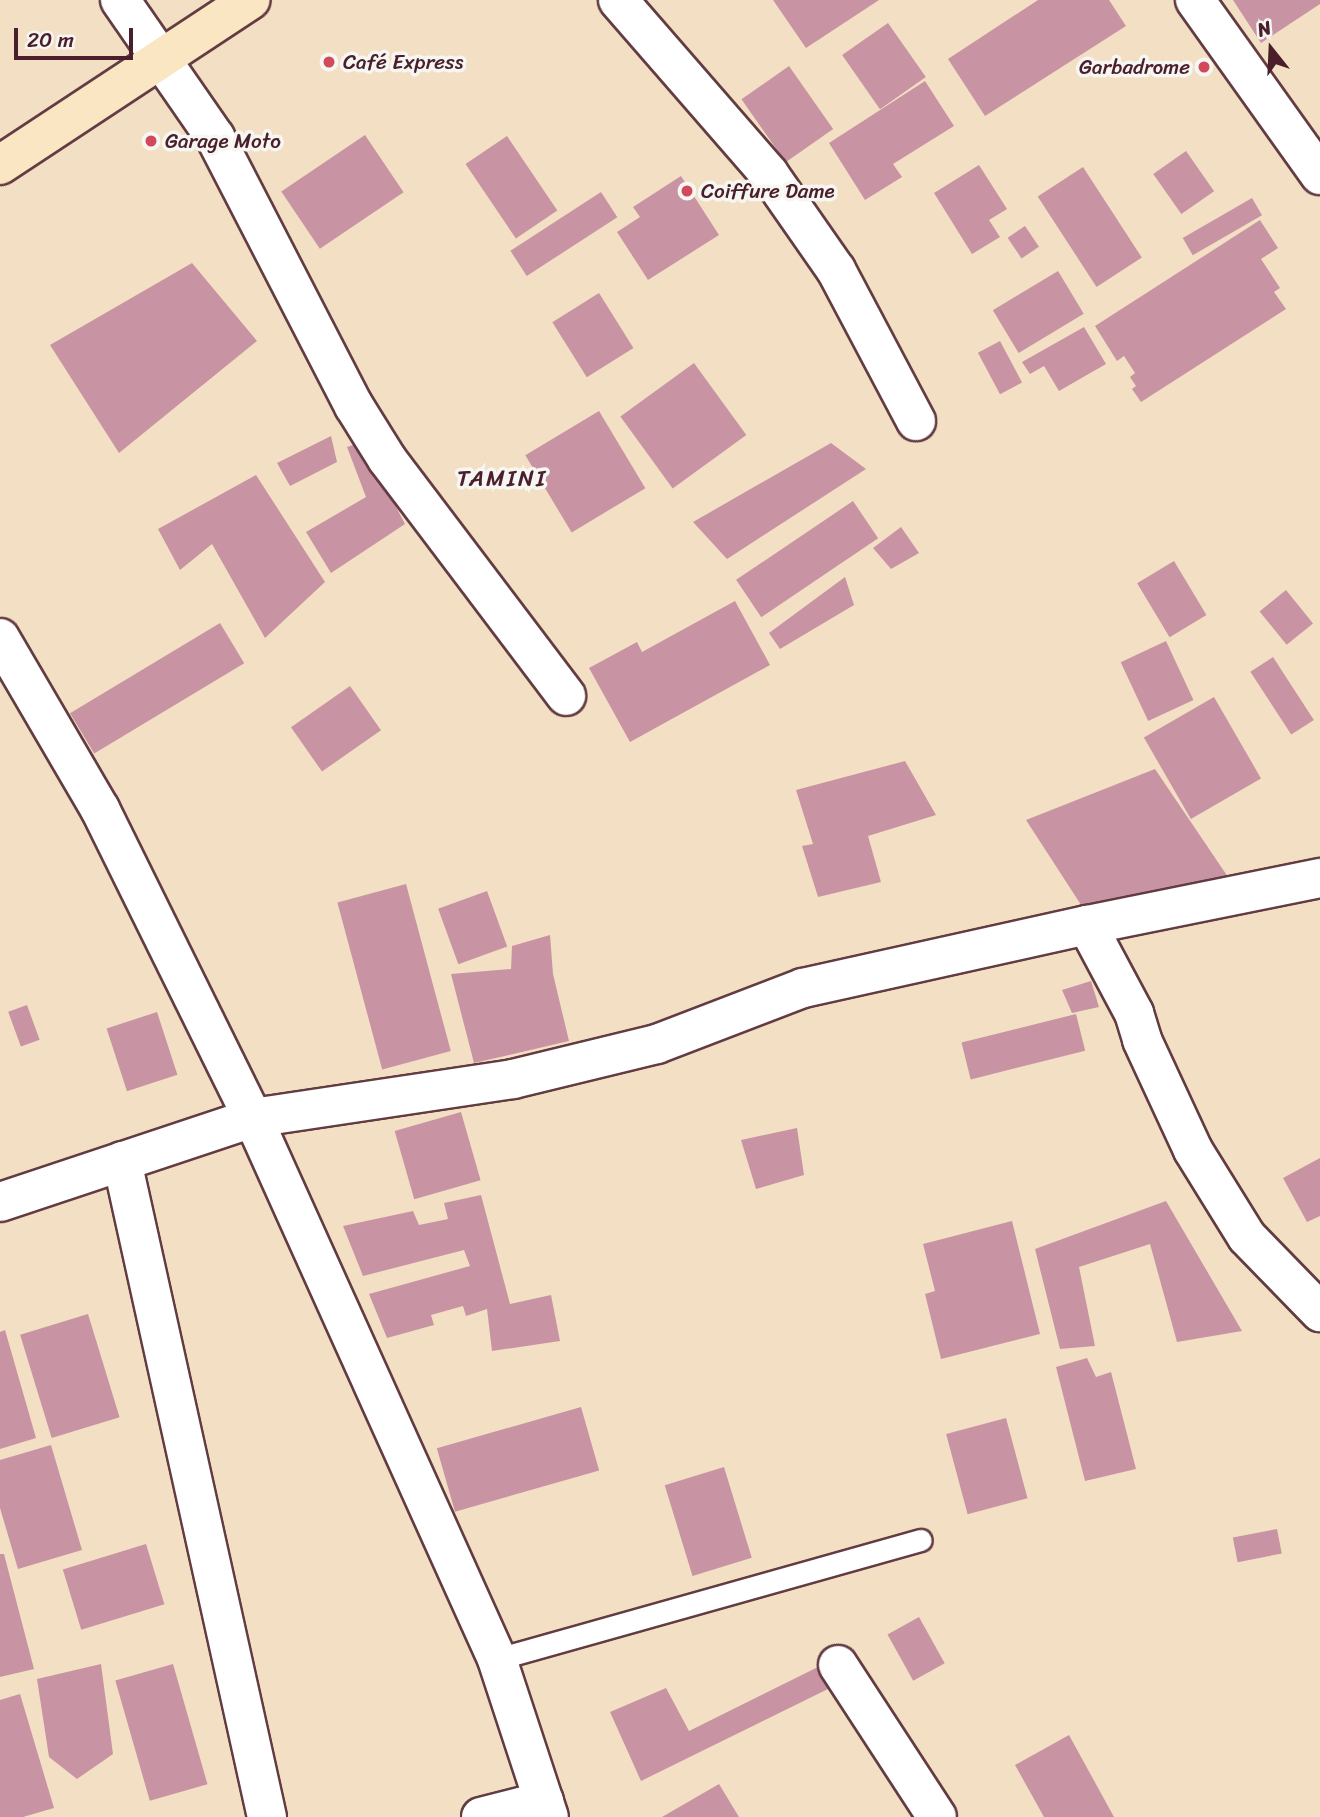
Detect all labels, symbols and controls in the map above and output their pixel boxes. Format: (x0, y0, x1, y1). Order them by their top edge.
text: N (1253, 11, 1276, 46)
scale bar (18, 14, 136, 58)
north arrow (1236, 14, 1306, 84)
text: 20 m (27, 21, 74, 59)
place label: Café Express (343, 49, 464, 75)
marker: Café Express (321, 54, 337, 70)
place label: Garbadrome (1079, 54, 1190, 80)
marker: Garbadrome (1196, 59, 1212, 75)
place label: Garage Moto (165, 128, 282, 154)
marker: Garage Moto (143, 133, 159, 149)
place label: Coiffure Dame (701, 178, 835, 204)
marker: Coiffure Dame (679, 183, 695, 199)
district label: TAMINI (459, 465, 545, 493)

